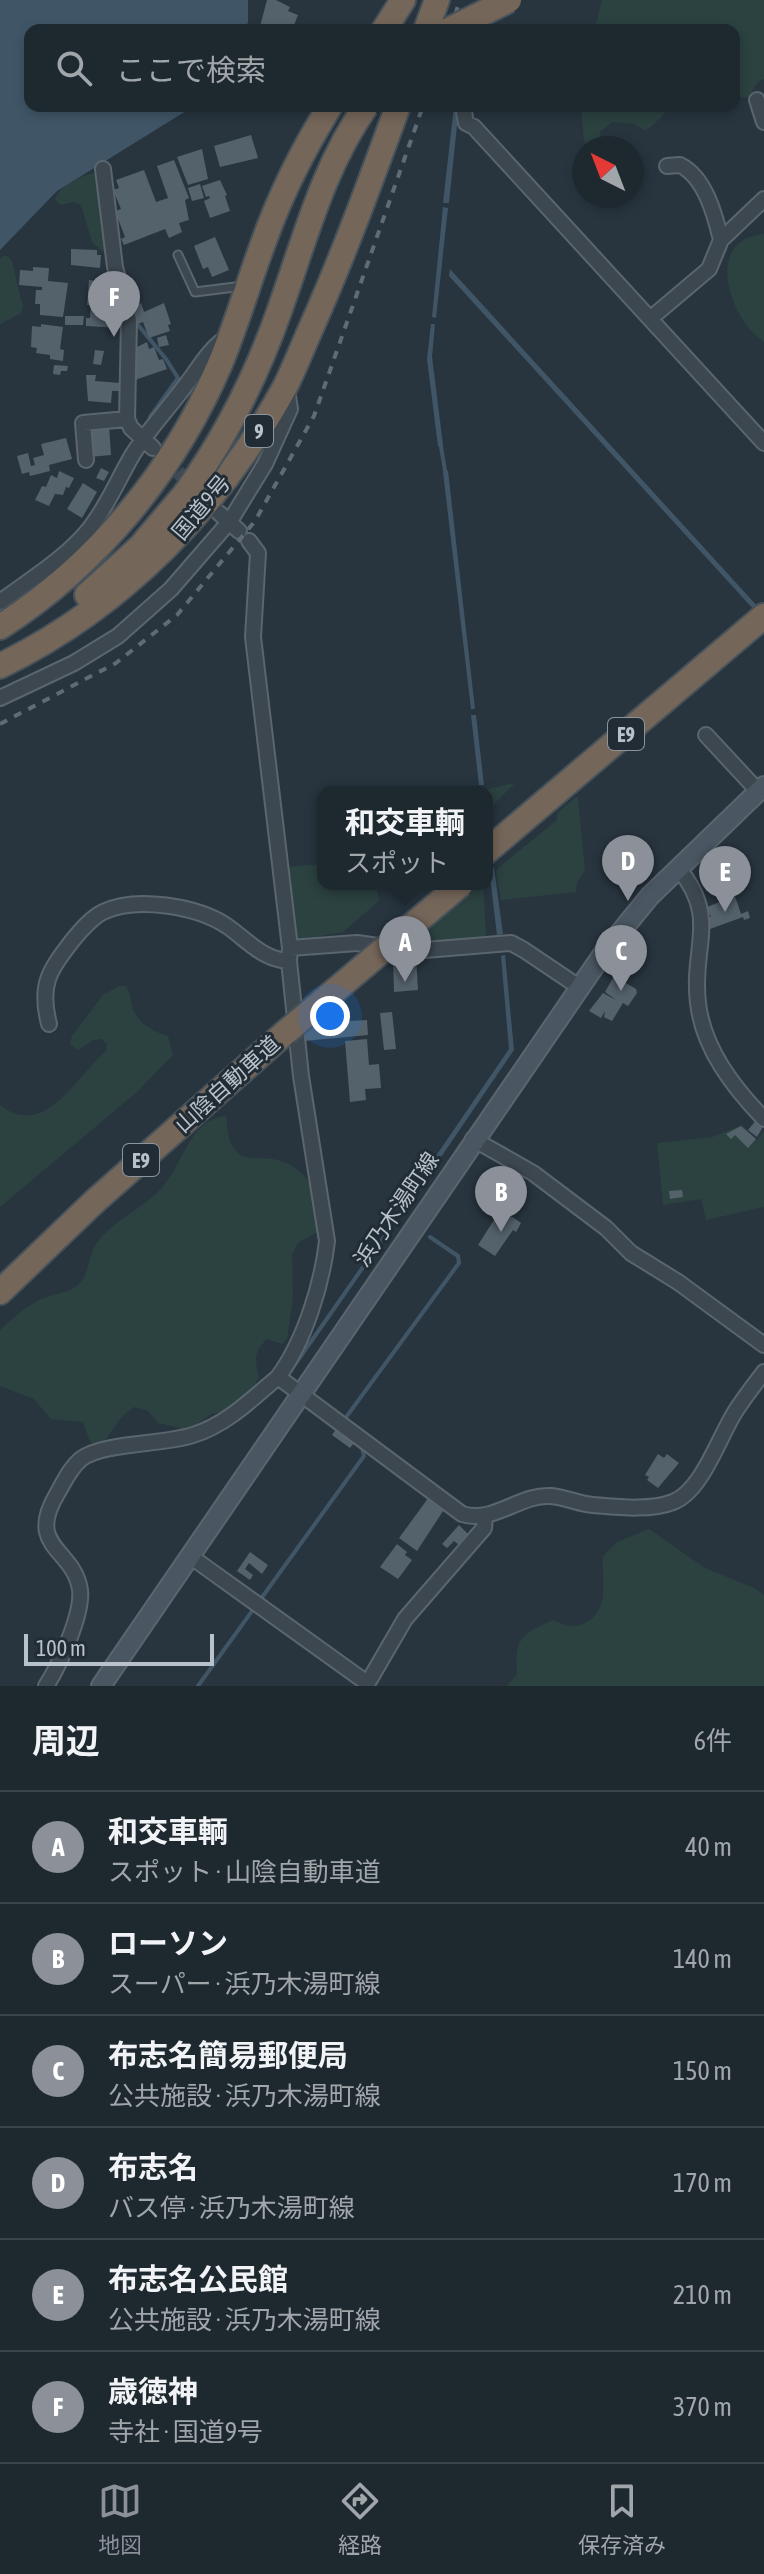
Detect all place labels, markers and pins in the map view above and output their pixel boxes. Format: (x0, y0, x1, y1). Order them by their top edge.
pin: F (88, 271, 140, 337)
pin: D (602, 835, 654, 901)
pin: E (699, 846, 751, 912)
pin: A (379, 916, 431, 982)
pin: C (595, 925, 647, 991)
pin: B (475, 1166, 527, 1232)

